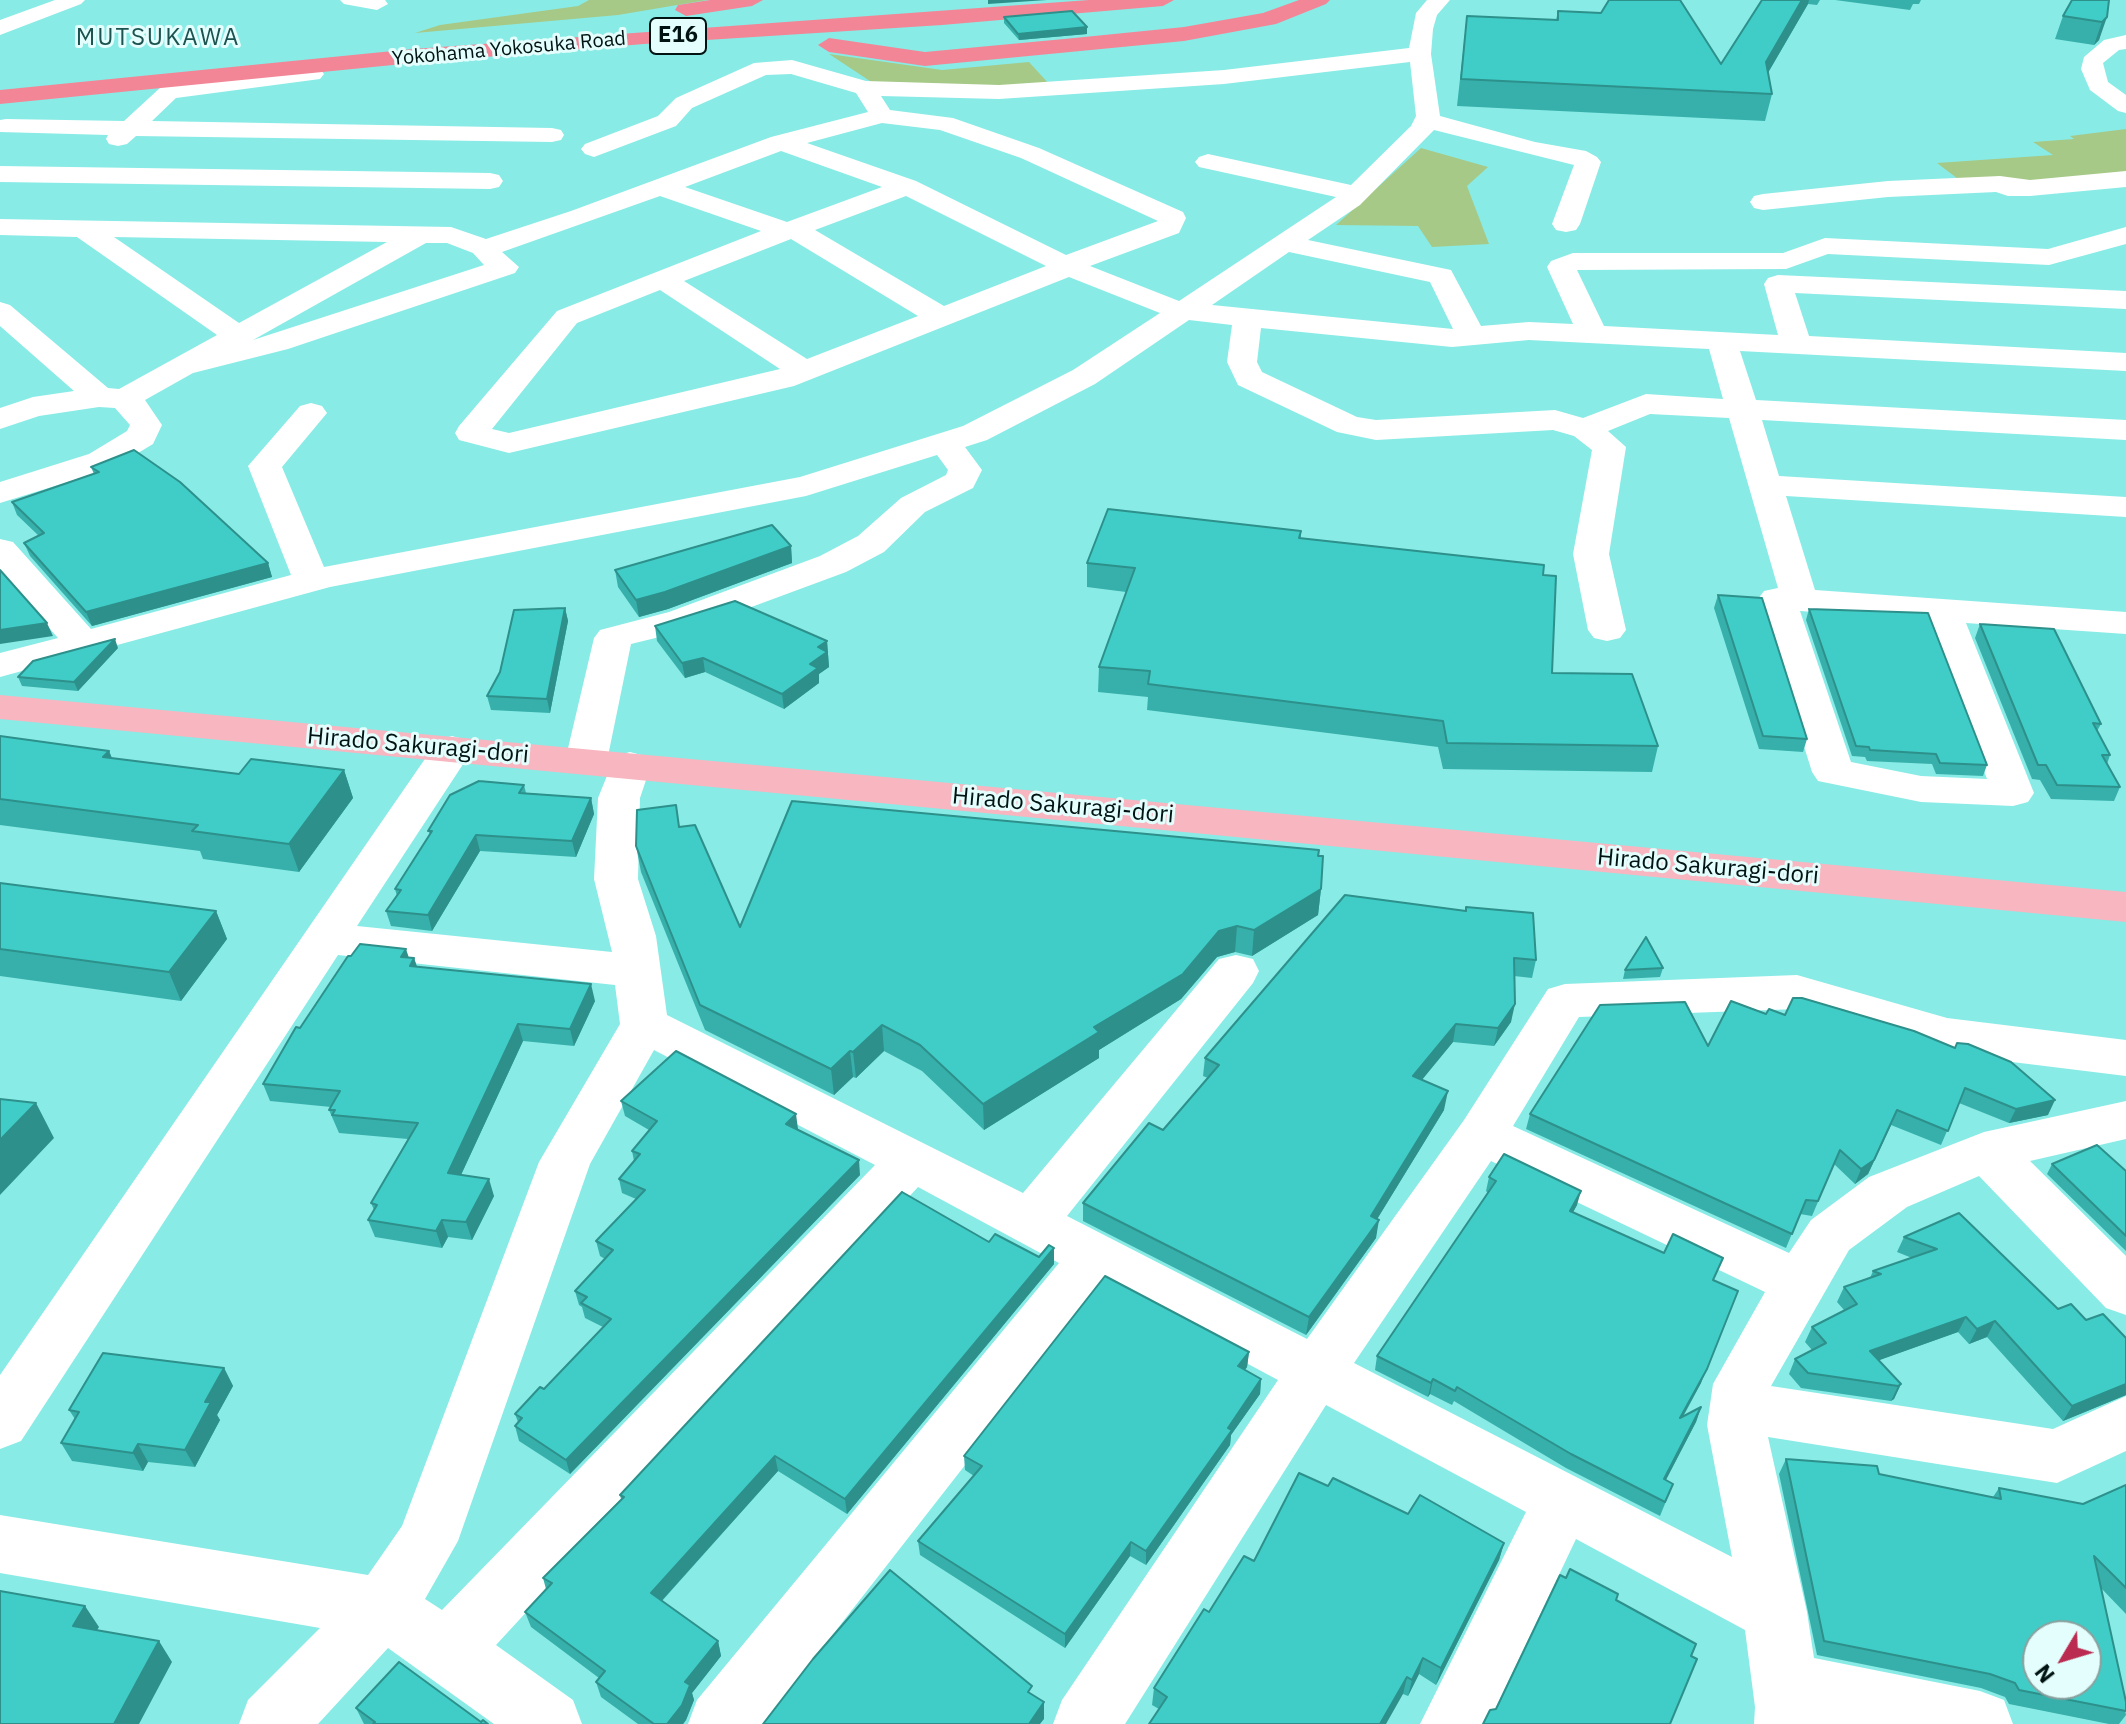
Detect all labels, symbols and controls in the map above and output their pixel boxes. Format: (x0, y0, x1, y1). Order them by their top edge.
road number: E16 (650, 18, 706, 54)
district label: MUTSUKAWA (76, 24, 240, 52)
street label: Yokohama Yokosuka Road (391, 27, 627, 71)
street label: Hirado Sakuragi-dori (306, 722, 530, 770)
street label: Hirado Sakuragi-dori (951, 782, 1175, 830)
street label: Hirado Sakuragi-dori (1596, 843, 1820, 891)
north arrow (2022, 1620, 2102, 1700)
text: N (2028, 1659, 2061, 1689)

